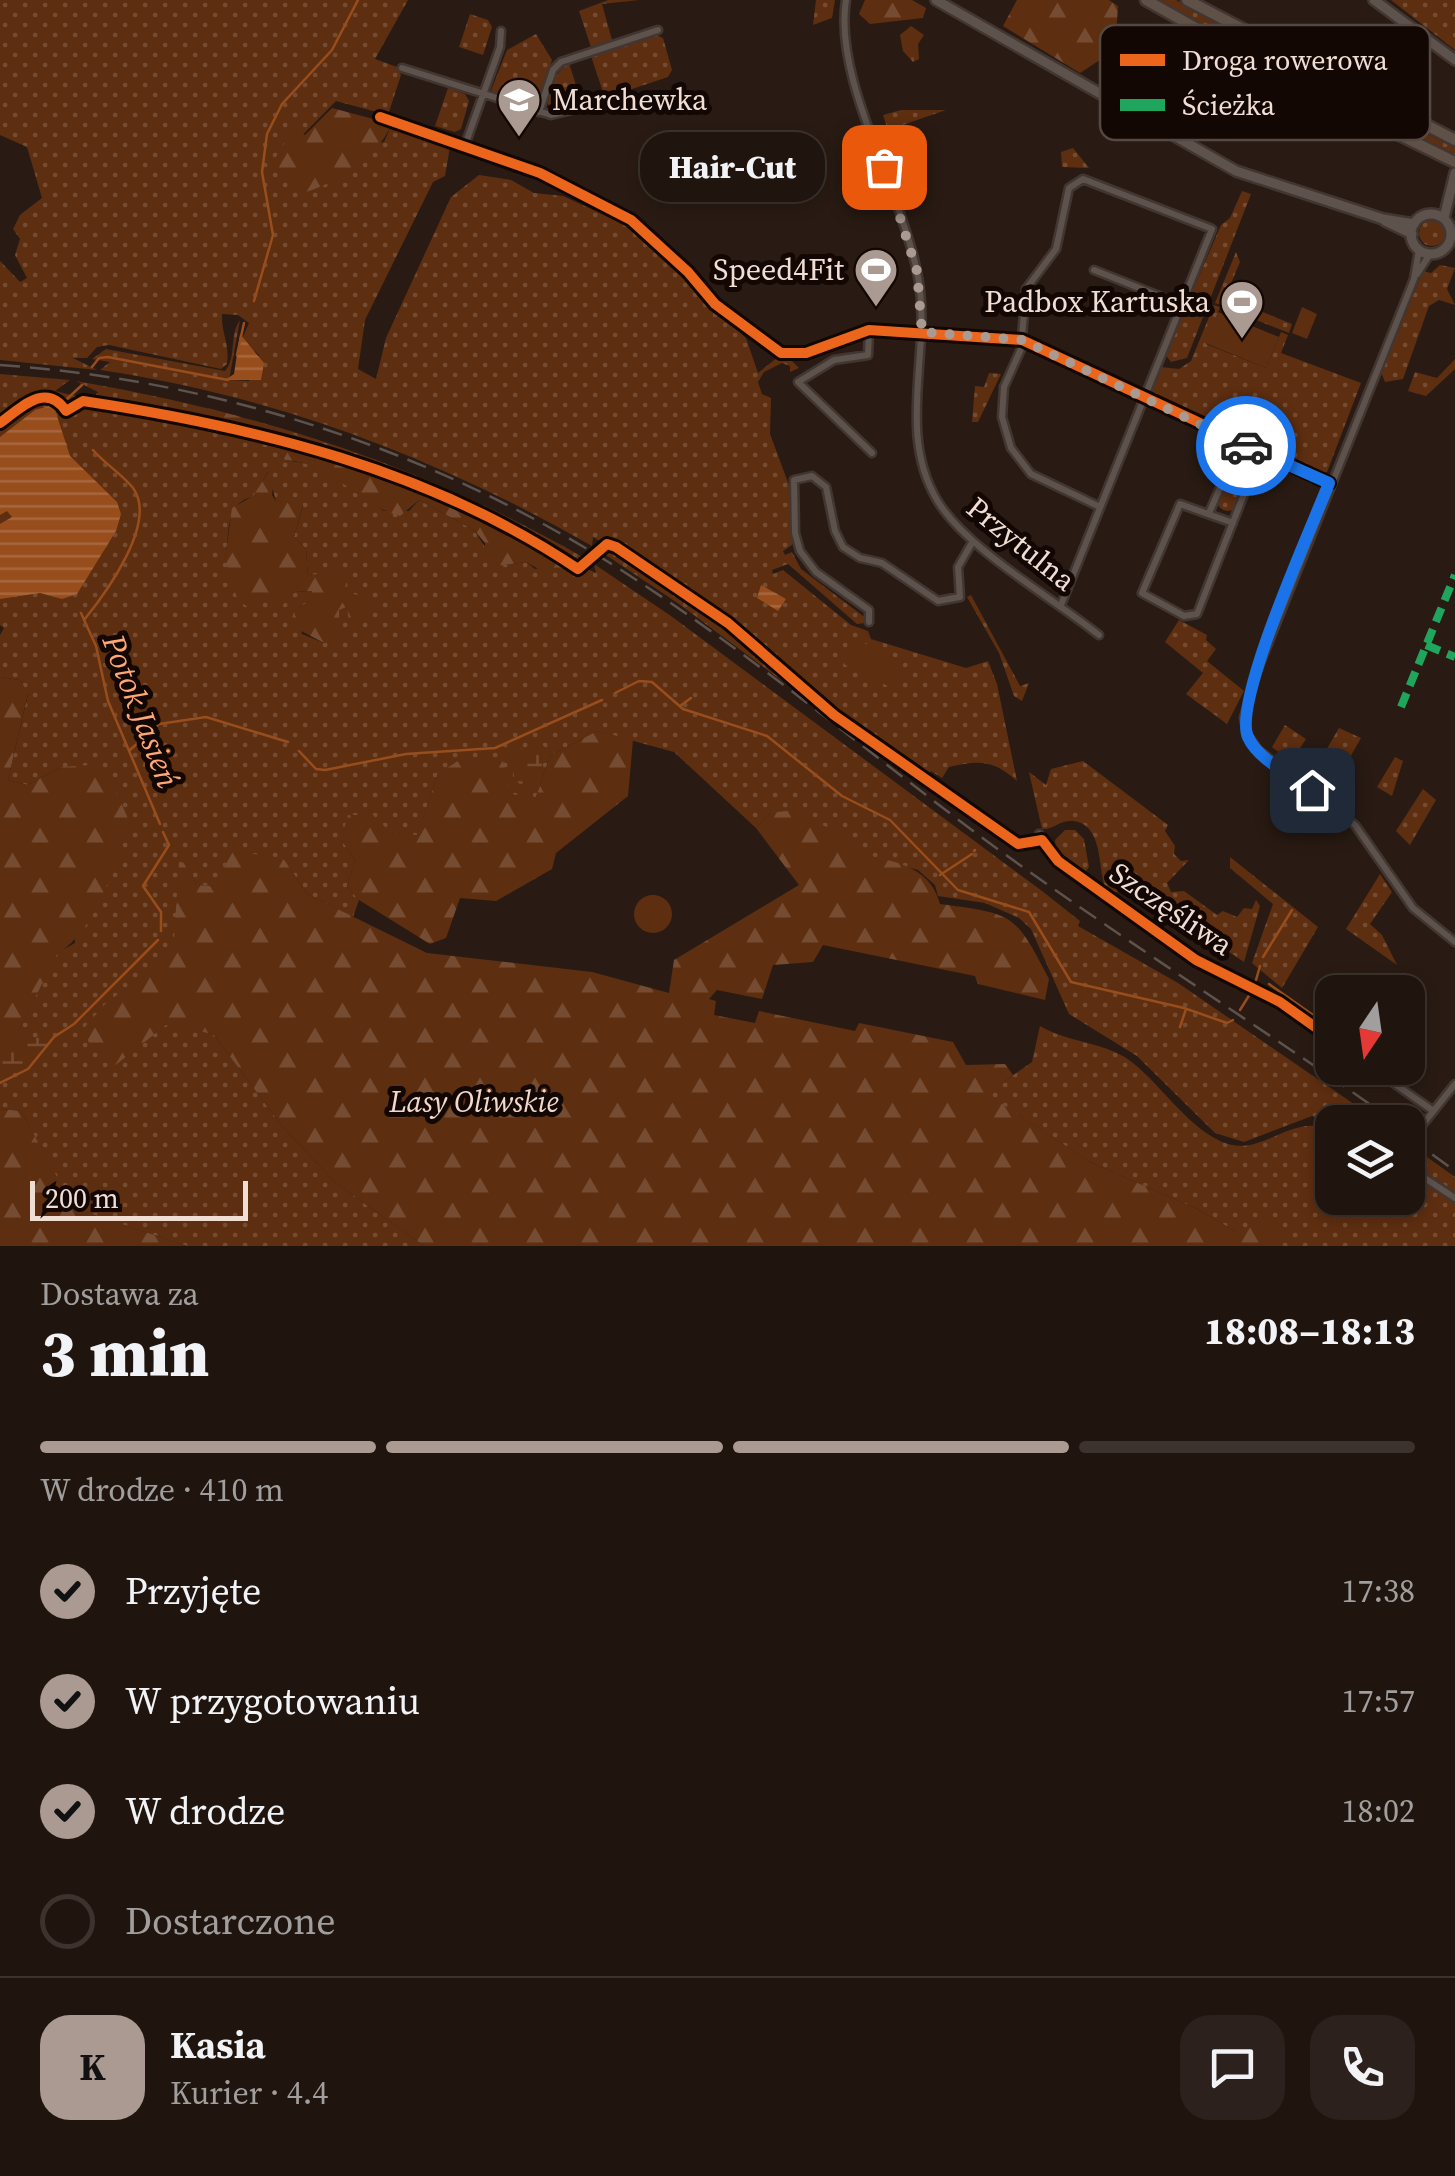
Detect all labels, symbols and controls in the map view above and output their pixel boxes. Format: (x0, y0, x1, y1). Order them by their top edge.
legend (1100, 25, 1430, 140)
text: Droga rowerowa (1182, 41, 1388, 79)
school or university icon: Marchewka (496, 77, 542, 138)
place label: Marchewka (552, 79, 708, 120)
text: Ścieżka (1182, 86, 1276, 124)
pin (842, 125, 927, 210)
callout: Hair-Cut (639, 132, 824, 202)
icon: bag (857, 140, 912, 195)
text: Hair-Cut (669, 145, 796, 189)
sports icon: Speed4Fit (853, 247, 899, 308)
place label: Speed4Fit (713, 249, 844, 290)
sports icon: Padbox Kartuska (1219, 279, 1265, 340)
place label: Padbox Kartuska (984, 281, 1211, 322)
courier (1196, 396, 1296, 496)
icon: car (1219, 419, 1274, 474)
street label: Przytulna (958, 487, 1085, 601)
water label: Potok Jasień (91, 627, 190, 794)
pin (1270, 748, 1355, 833)
icon: home (1285, 763, 1340, 818)
street label: Szczęśliwa (1102, 852, 1242, 965)
north arrow (1315, 975, 1425, 1085)
map controls (1315, 975, 1425, 1215)
park label: Lasy Oliwskie (388, 1081, 559, 1122)
button: layers (1315, 1105, 1425, 1215)
scale bar (30, 1176, 248, 1220)
text: 200 m (45, 1179, 119, 1217)
text: Dostawa za (40, 1272, 199, 1316)
text: 18:08–18:13 (1204, 1305, 1415, 1357)
text: 3 min (40, 1309, 210, 1398)
text: W drodze · 410 m (40, 1468, 284, 1512)
icon: check (40, 1564, 95, 1619)
text: Przyjęte (125, 1565, 262, 1617)
text: 17:38 (1341, 1569, 1415, 1613)
icon: check (40, 1674, 95, 1729)
text: W przygotowaniu (125, 1675, 420, 1727)
text: 17:57 (1341, 1679, 1415, 1723)
icon: check (40, 1784, 95, 1839)
text: W drodze (125, 1785, 285, 1837)
text: 18:02 (1341, 1789, 1415, 1833)
text: Dostarczone (125, 1895, 336, 1947)
button: chat (1180, 2015, 1285, 2120)
button: phone (1310, 2015, 1415, 2120)
text: Kasia (170, 2019, 266, 2071)
text: K (79, 2041, 106, 2093)
text: Kurier · 4.4 (170, 2071, 328, 2115)

